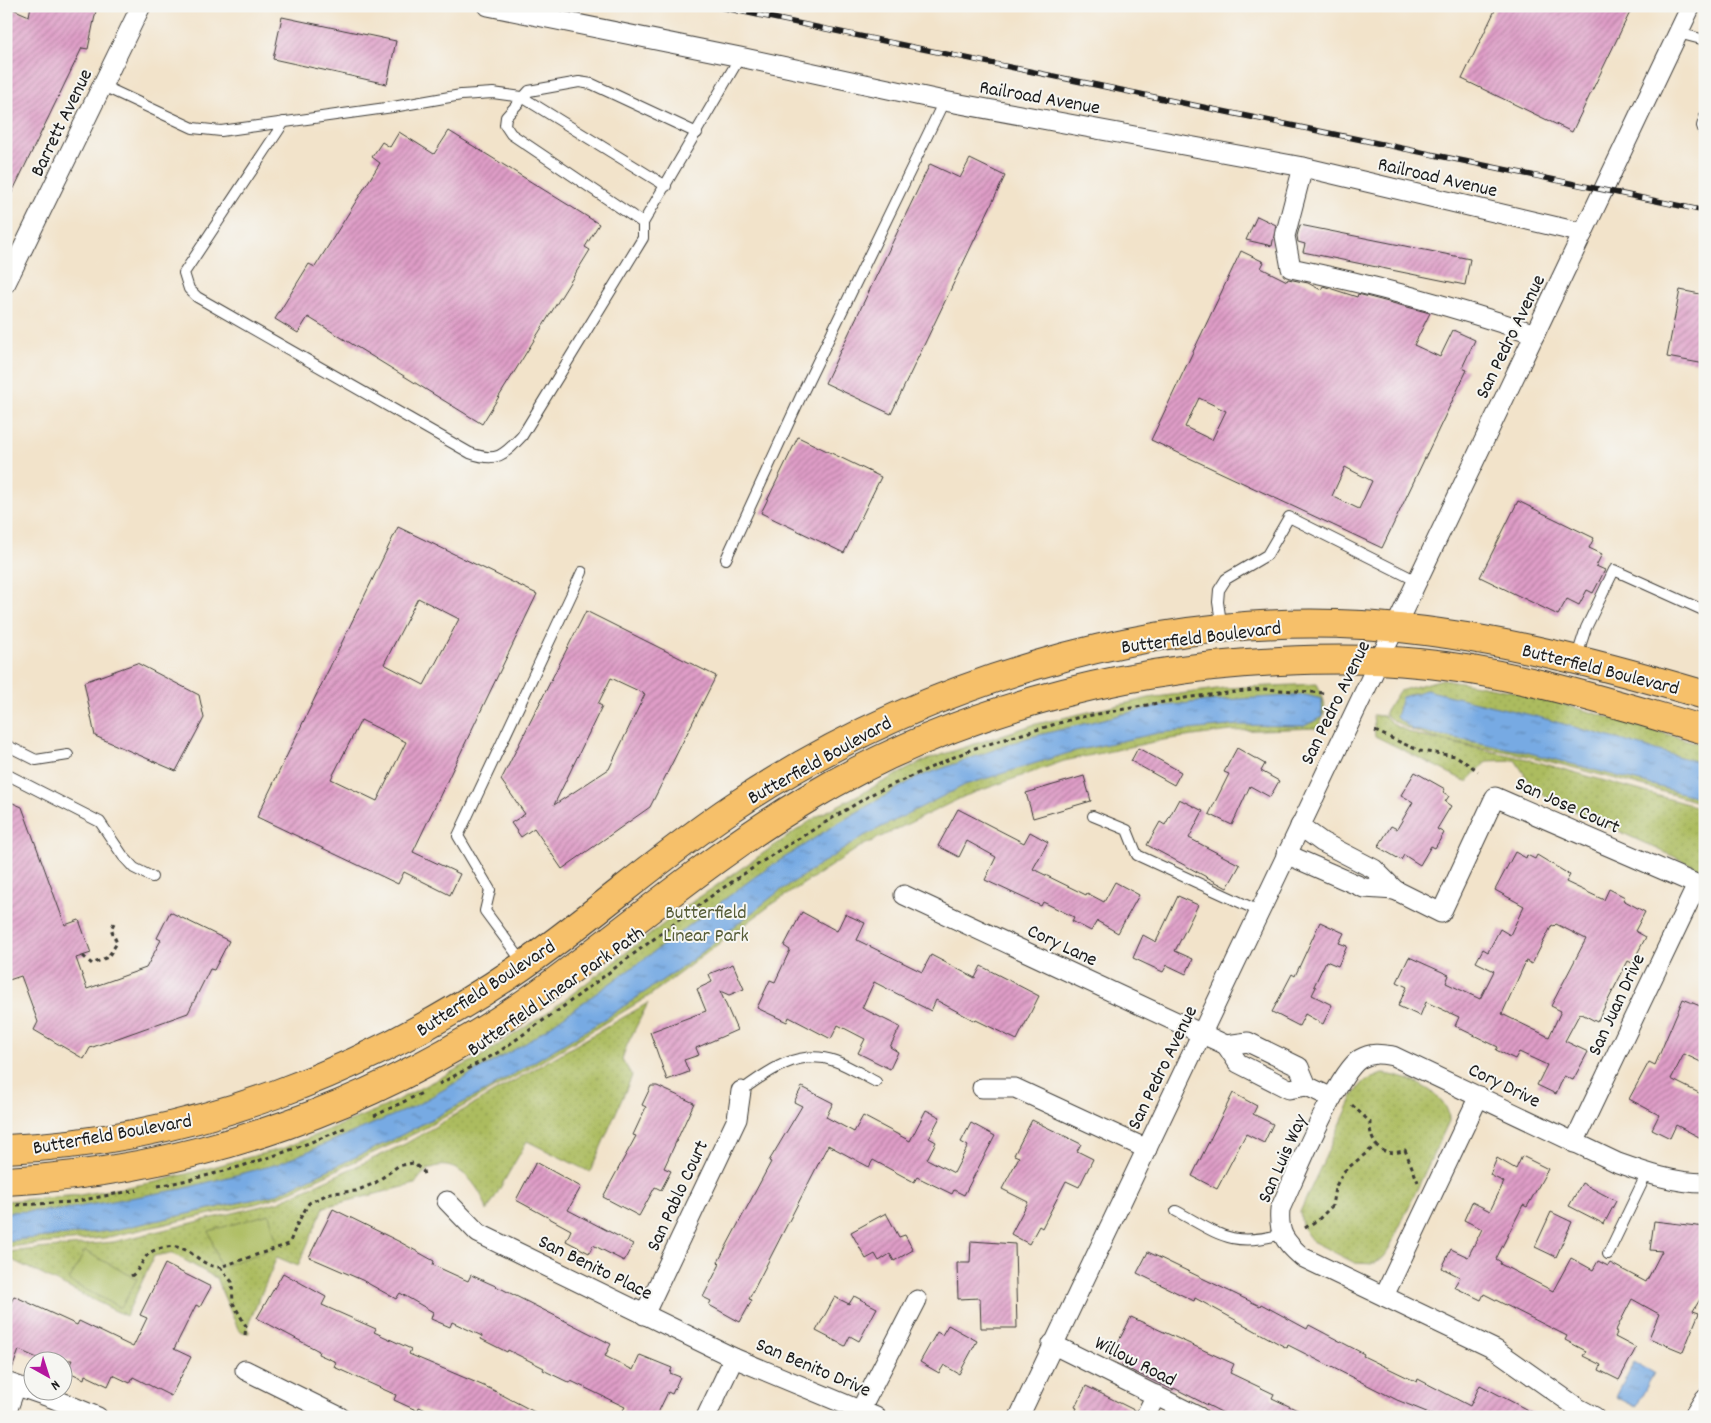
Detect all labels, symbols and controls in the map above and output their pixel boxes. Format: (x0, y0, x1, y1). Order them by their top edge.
street label: Barrett Avenue (25, 65, 101, 182)
street label: Railroad Avenue (977, 75, 1102, 123)
street label: Railroad Avenue (1375, 152, 1500, 206)
street label: San Pedro Avenue (1470, 270, 1554, 404)
street label: Butterfield Boulevard (1120, 615, 1283, 663)
street label: San Pedro Avenue (1295, 636, 1379, 770)
street label: Butterfield Boulevard (1519, 638, 1682, 704)
street label: Butterfield Boulevard (743, 710, 898, 813)
street label: San Jose Court (1510, 771, 1624, 842)
park label: Butterfield Linear Park (663, 900, 749, 951)
street label: Cory Lane (1022, 918, 1102, 975)
street label: Butterfield Linear Park Path (462, 921, 651, 1064)
street label: Butterfield Boulevard (412, 934, 562, 1045)
street label: San Juan Drive (1582, 949, 1654, 1061)
street label: San Pedro Avenue (1122, 1001, 1206, 1135)
street label: Cory Drive (1463, 1057, 1545, 1116)
street label: Butterfield Boulevard (31, 1108, 194, 1164)
street label: San Luis Way (1252, 1110, 1316, 1208)
street label: San Pablo Court (641, 1136, 717, 1256)
street label: San Benito Place (533, 1229, 657, 1309)
street label: Willow Road (1089, 1330, 1180, 1395)
street label: San Benito Drive (751, 1332, 875, 1406)
north arrow (22, 1350, 72, 1400)
text: N (46, 1375, 64, 1395)

